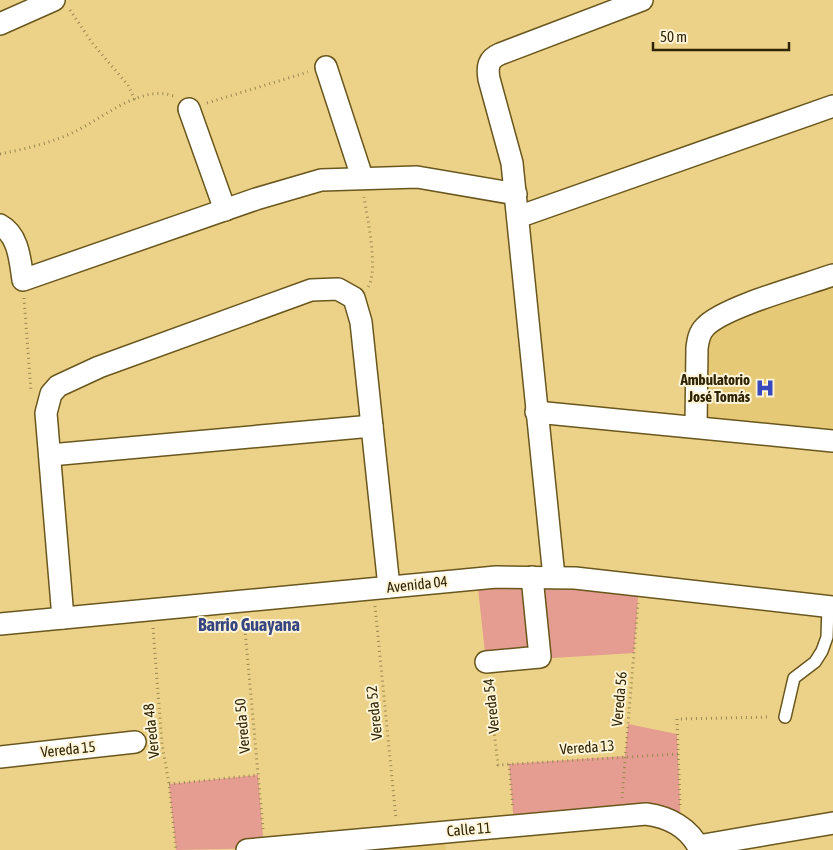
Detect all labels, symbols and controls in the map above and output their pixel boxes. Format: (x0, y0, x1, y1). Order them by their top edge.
scale bar (653, 20, 789, 52)
text: 50 m (660, 28, 687, 45)
place label: Ambulatorio José Tomás (679, 371, 751, 405)
hospital icon: Ambulatorio José Tomás (754, 377, 776, 399)
street label: Avenida 04 (386, 572, 448, 596)
district label: Barrio Guayana (198, 614, 300, 635)
street label: Vereda 56 (608, 671, 630, 727)
street label: Vereda 54 (480, 678, 502, 734)
street label: Vereda 52 (363, 685, 385, 741)
street label: Vereda 50 (231, 698, 253, 754)
street label: Vereda 48 (140, 703, 162, 759)
street label: Vereda 13 (559, 737, 615, 757)
street label: Vereda 15 (40, 738, 96, 760)
street label: Calle 11 (446, 819, 492, 839)

